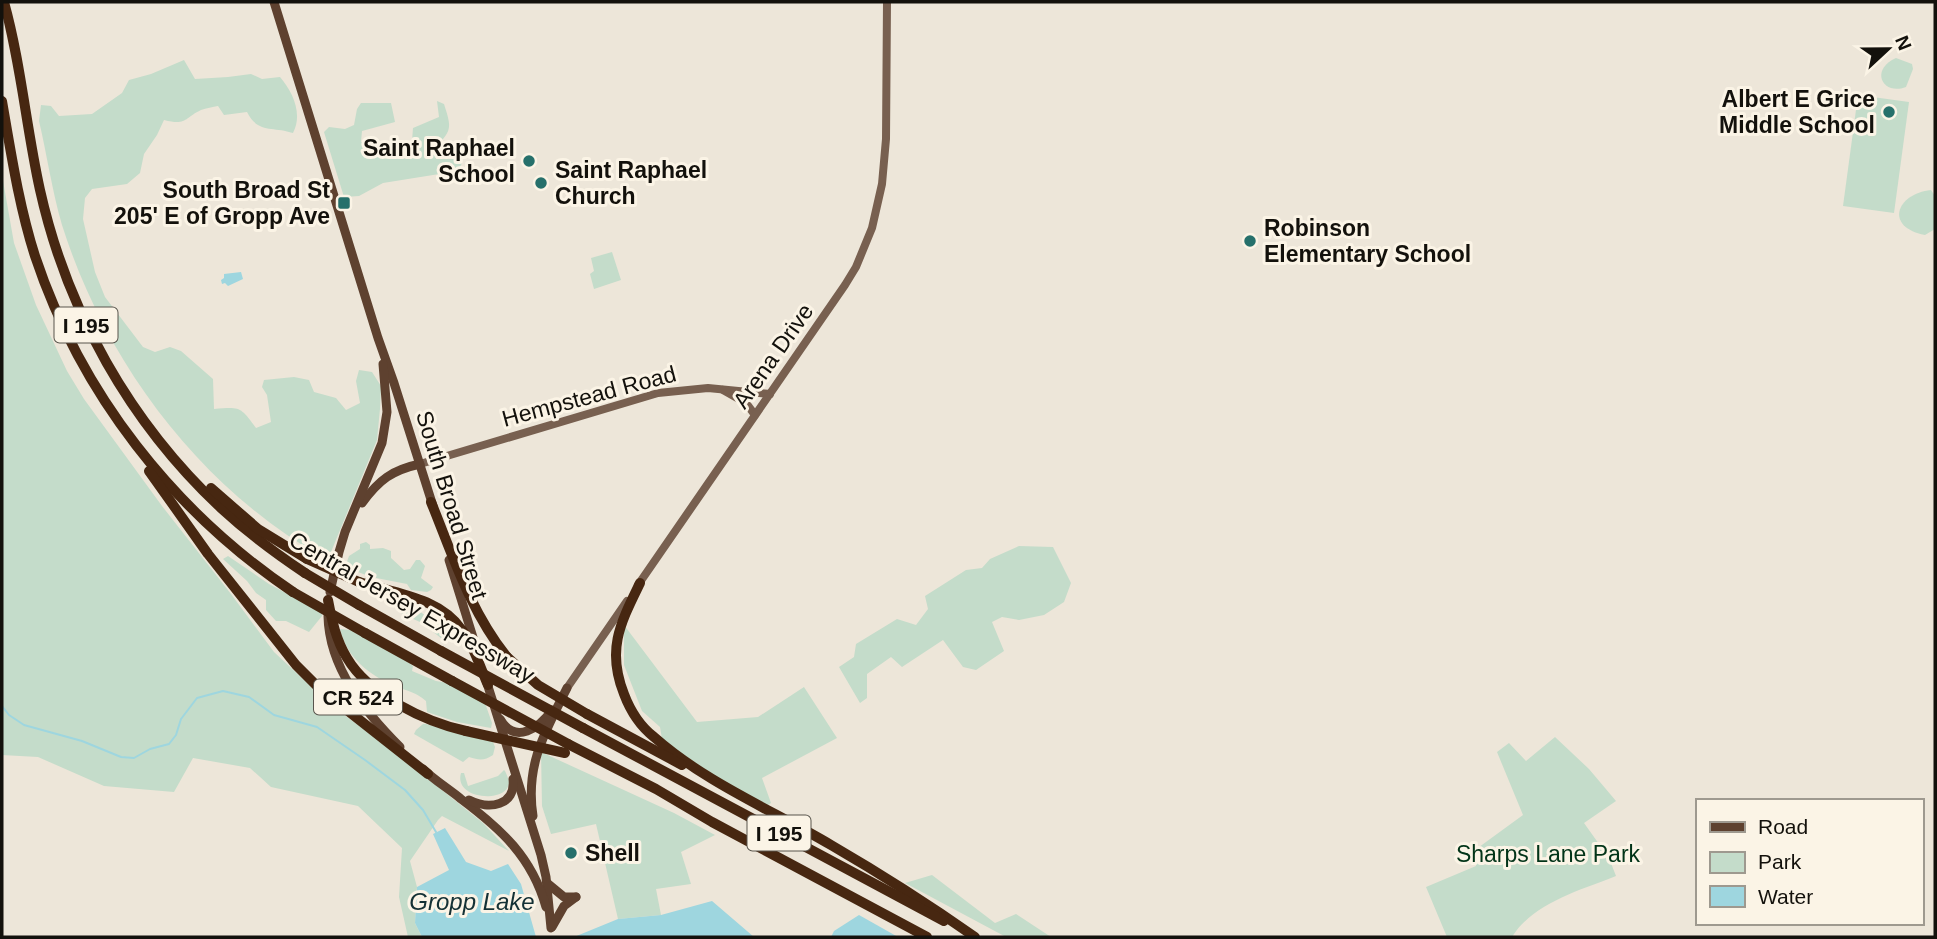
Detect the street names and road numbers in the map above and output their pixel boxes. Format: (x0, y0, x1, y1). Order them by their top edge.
street label: Arena Drive (728, 299, 818, 413)
road number: I 195 (55, 308, 118, 342)
street label: Hempstead Road (499, 360, 679, 432)
street label: South Broad Street (411, 408, 493, 603)
street label: Central Jersey Expressway (285, 526, 540, 688)
road number: CR 524 (314, 680, 402, 714)
road number: I 195 (748, 816, 810, 850)

